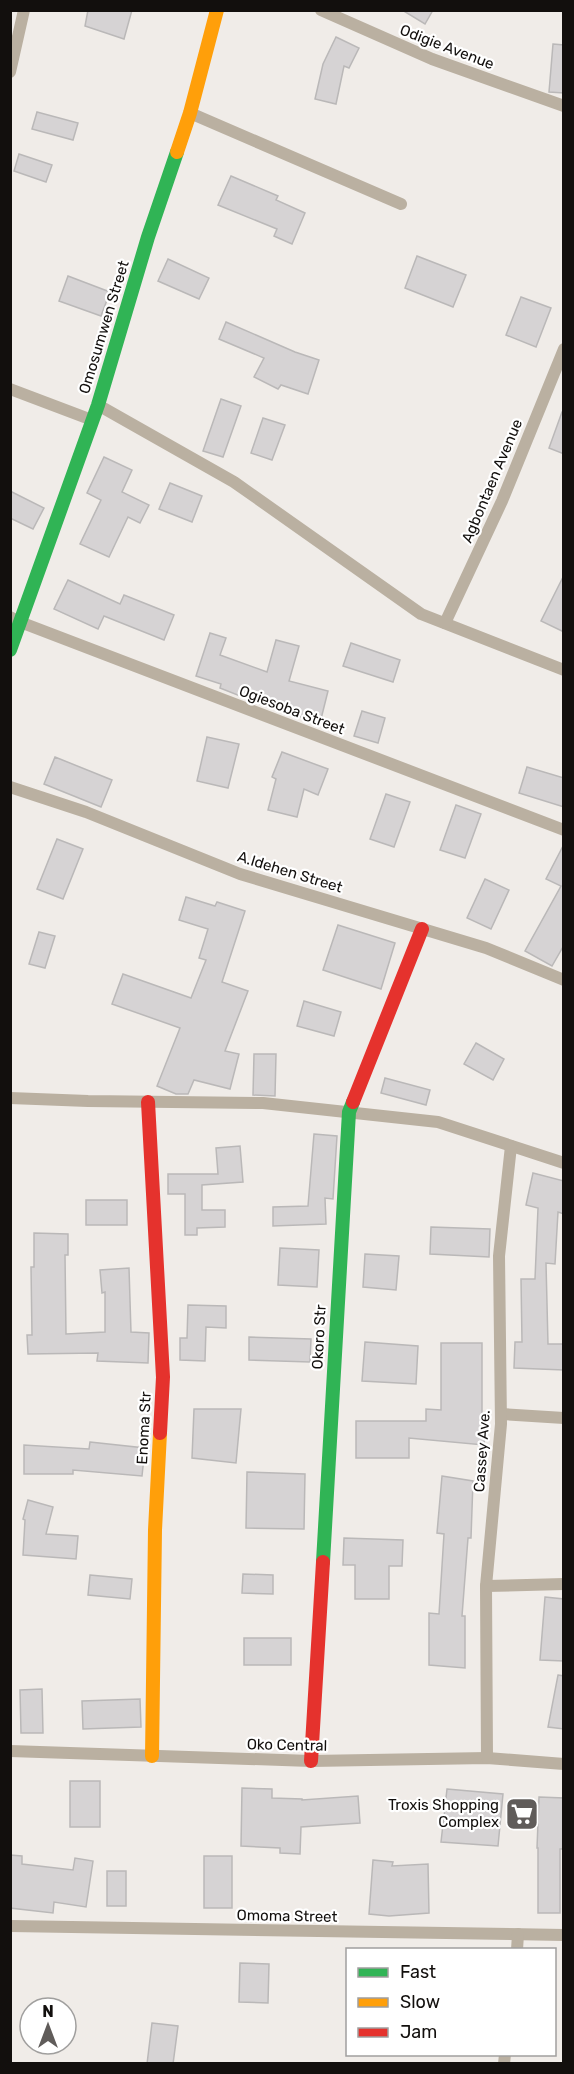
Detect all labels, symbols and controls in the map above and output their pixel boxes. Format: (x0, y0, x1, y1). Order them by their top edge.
street label: Odigie Avenue (397, 21, 497, 73)
street label: Omosumwen Street (75, 258, 133, 396)
street label: Agbontaen Avenue (458, 416, 526, 546)
street label: Ogiesoba Street (237, 682, 347, 738)
street label: A.Idehen Street (235, 847, 345, 897)
street label: Okoro Str (308, 1304, 330, 1370)
street label: Enoma Str (133, 1391, 155, 1465)
street label: Cassey Ave. (470, 1409, 494, 1493)
street label: Oko Central (247, 1735, 327, 1755)
place label: Troxis Shopping Complex (388, 1796, 499, 1831)
supermarket icon: Troxis Shopping Complex (504, 1796, 540, 1832)
street label: Omoma Street (236, 1906, 338, 1926)
legend (346, 1948, 556, 2056)
text: Fast (400, 1961, 436, 1983)
text: Slow (400, 1991, 440, 2013)
north arrow (18, 1996, 78, 2056)
text: N (42, 2002, 54, 2021)
text: Jam (400, 2021, 437, 2043)

